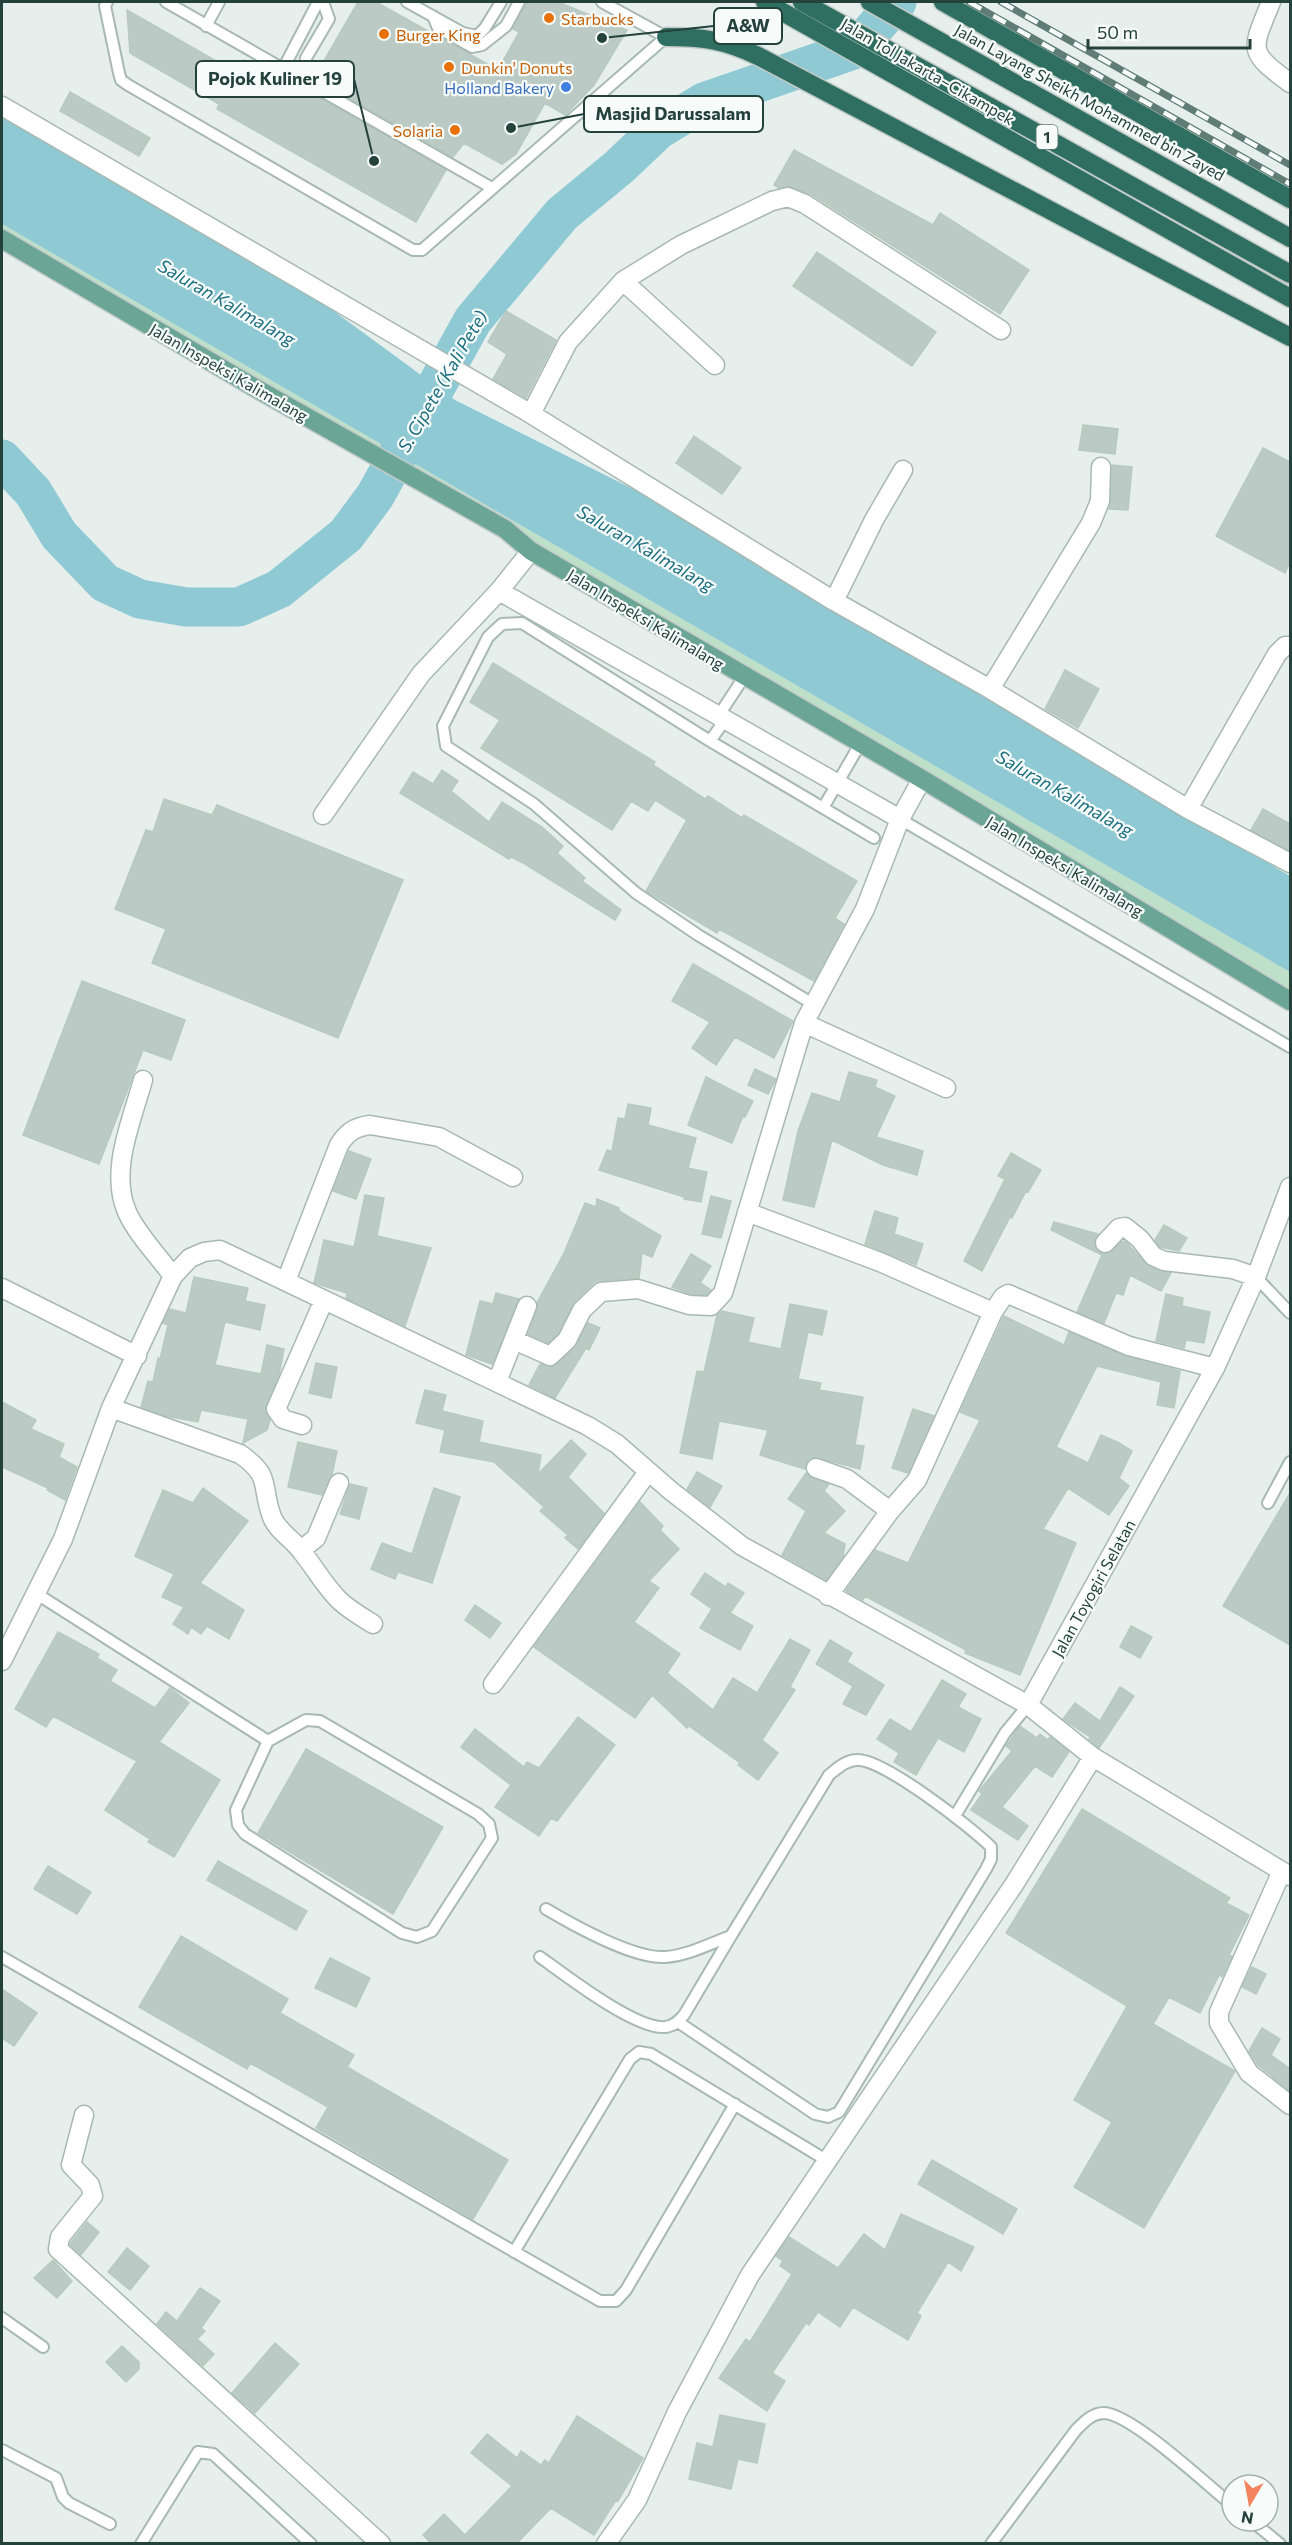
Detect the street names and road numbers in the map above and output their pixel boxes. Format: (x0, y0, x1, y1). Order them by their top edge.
street label: Jalan Tol Jakarta–Cikampek (838, 14, 1018, 129)
street label: Jalan Layang Sheikh Mohammed bin Zayed (952, 20, 1228, 184)
road number: 1 (1036, 125, 1058, 149)
street label: Jalan Inspeksi Kalimalang (147, 319, 312, 425)
street label: Jalan Inspeksi Kalimalang (564, 565, 728, 674)
street label: Jalan Inspeksi Kalimalang (983, 812, 1147, 921)
street label: Jalan Toyogiri Selatan (1047, 1516, 1139, 1660)

